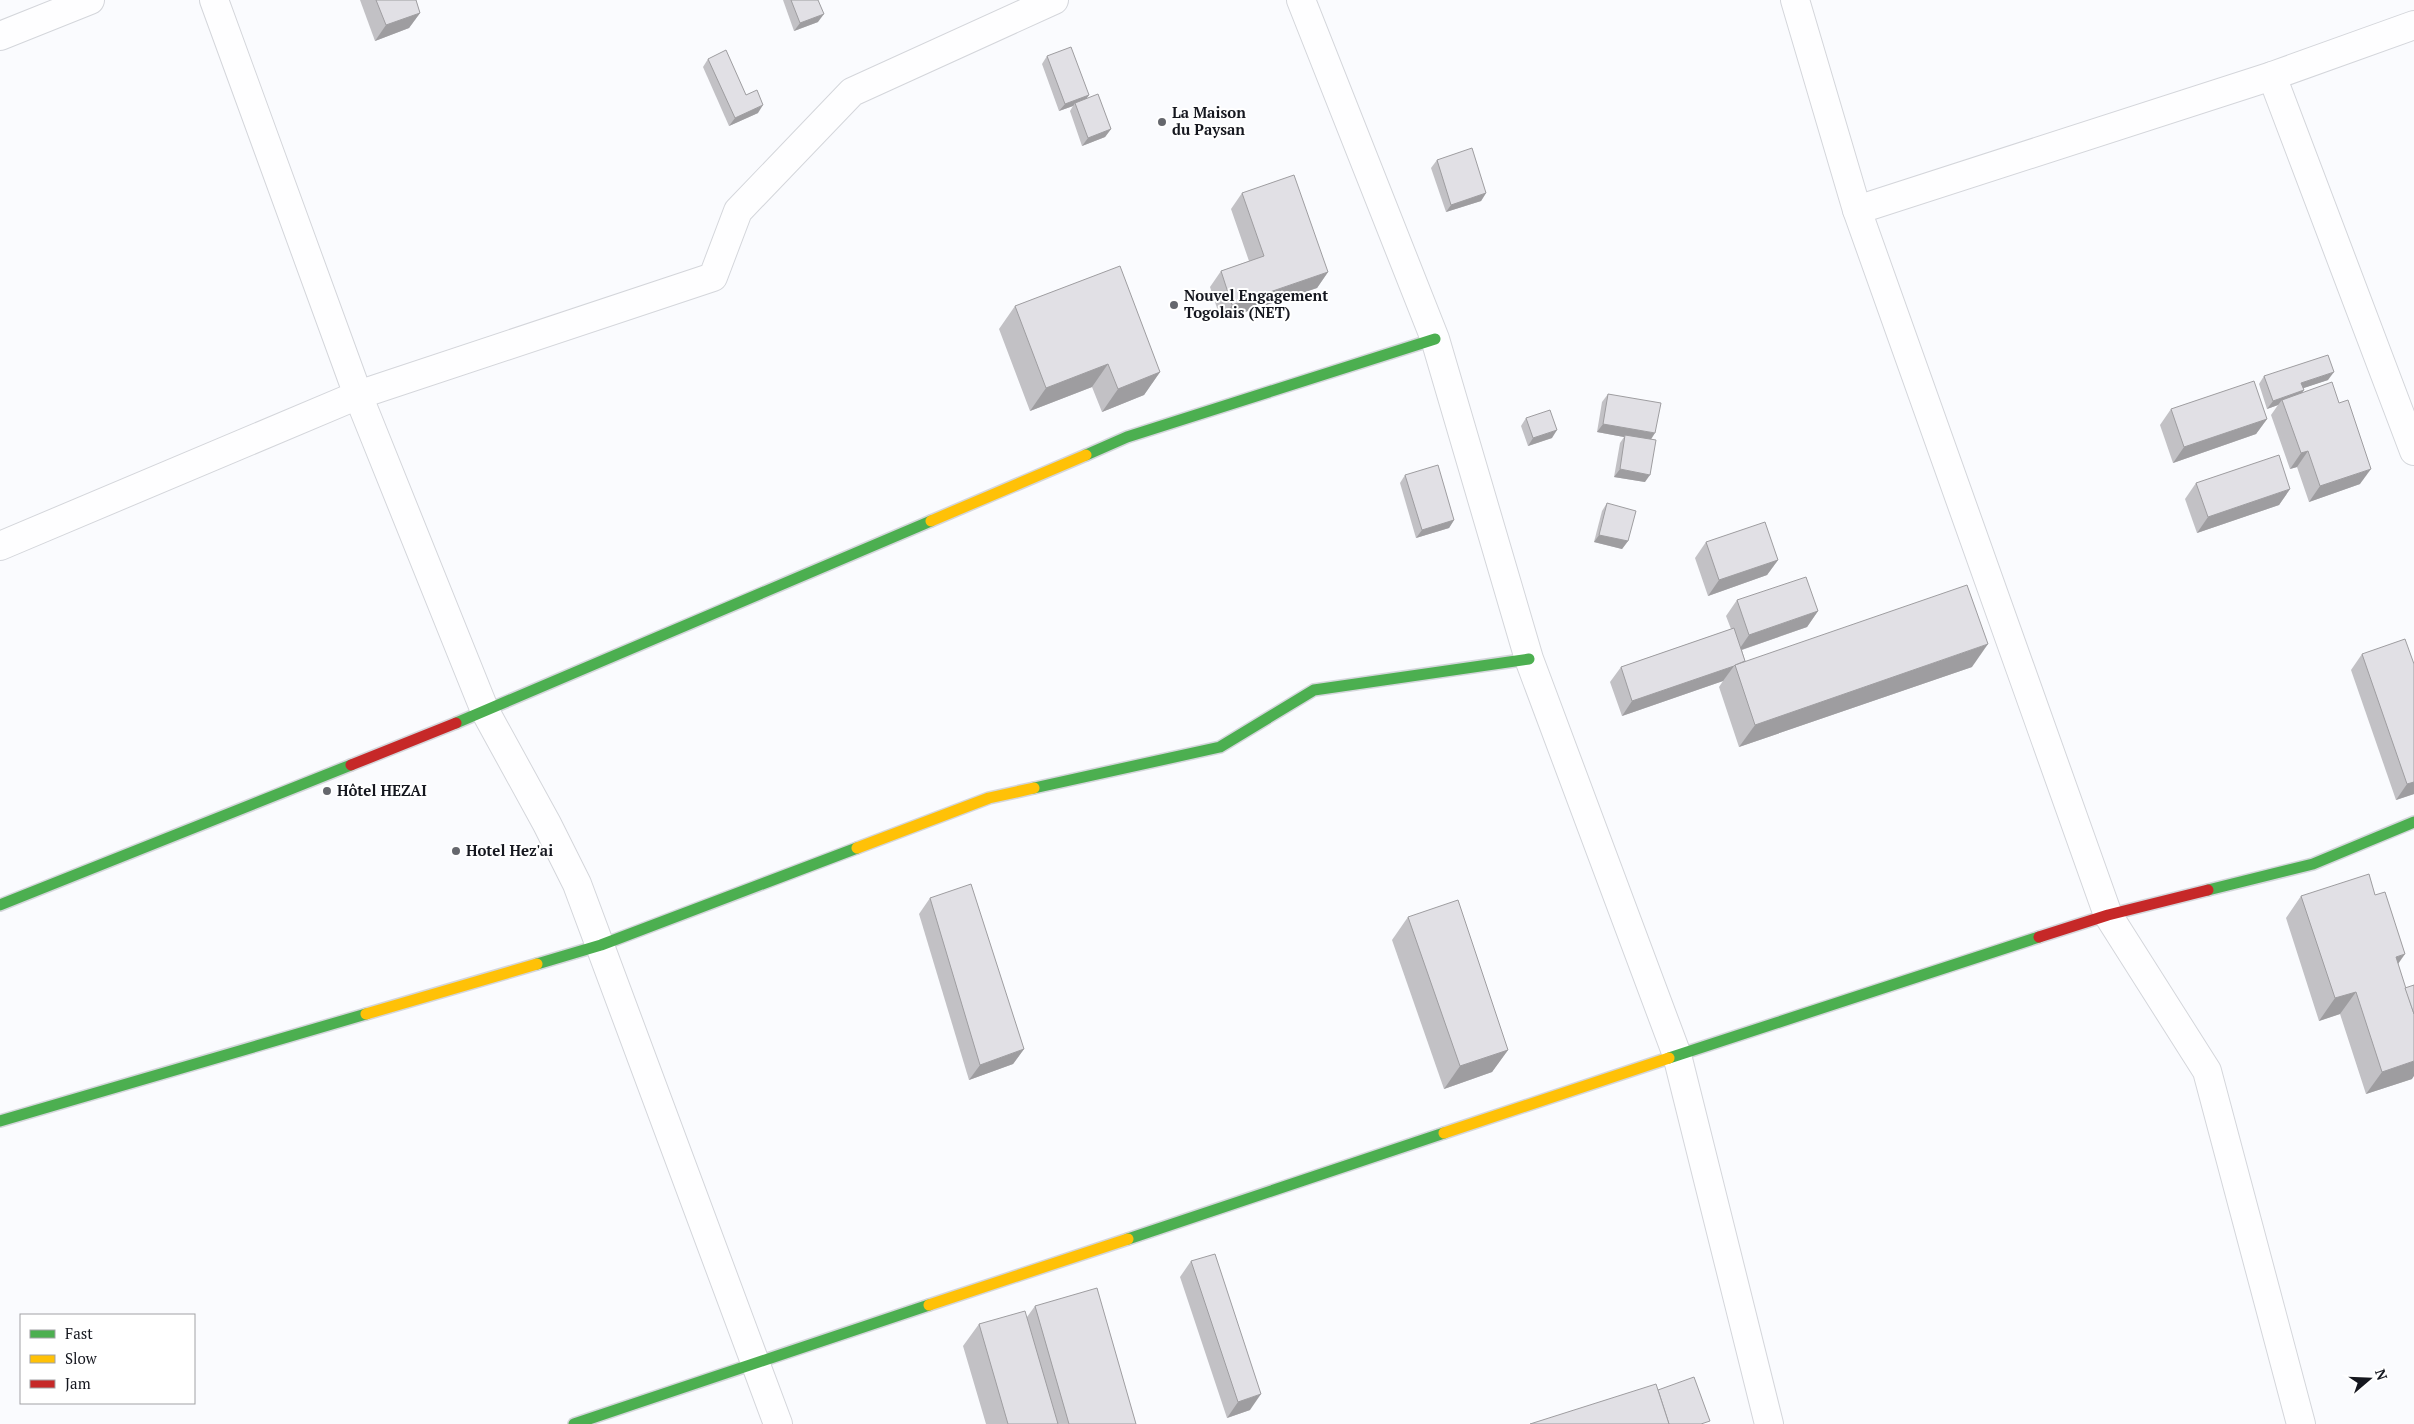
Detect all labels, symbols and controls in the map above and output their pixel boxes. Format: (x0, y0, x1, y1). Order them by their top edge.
place label: La Maison du Paysan (1172, 102, 1246, 139)
marker: La Maison du Paysan (1156, 116, 1168, 128)
place label: Nouvel Engagement Togolais (NET) (1184, 285, 1328, 322)
marker: Nouvel Engagement Togolais (NET) (1168, 299, 1180, 311)
place label: Hôtel HEZAI (337, 780, 427, 800)
marker: Hôtel HEZAI (321, 785, 333, 797)
place label: Hotel Hez'ai (466, 840, 553, 860)
marker: Hotel Hez'ai (450, 845, 462, 857)
legend (20, 1314, 195, 1404)
text: Fast (65, 1323, 93, 1343)
text: Slow (65, 1348, 98, 1368)
north arrow (2344, 1354, 2394, 1404)
text: N (2371, 1366, 2393, 1383)
text: Jam (65, 1373, 91, 1393)

